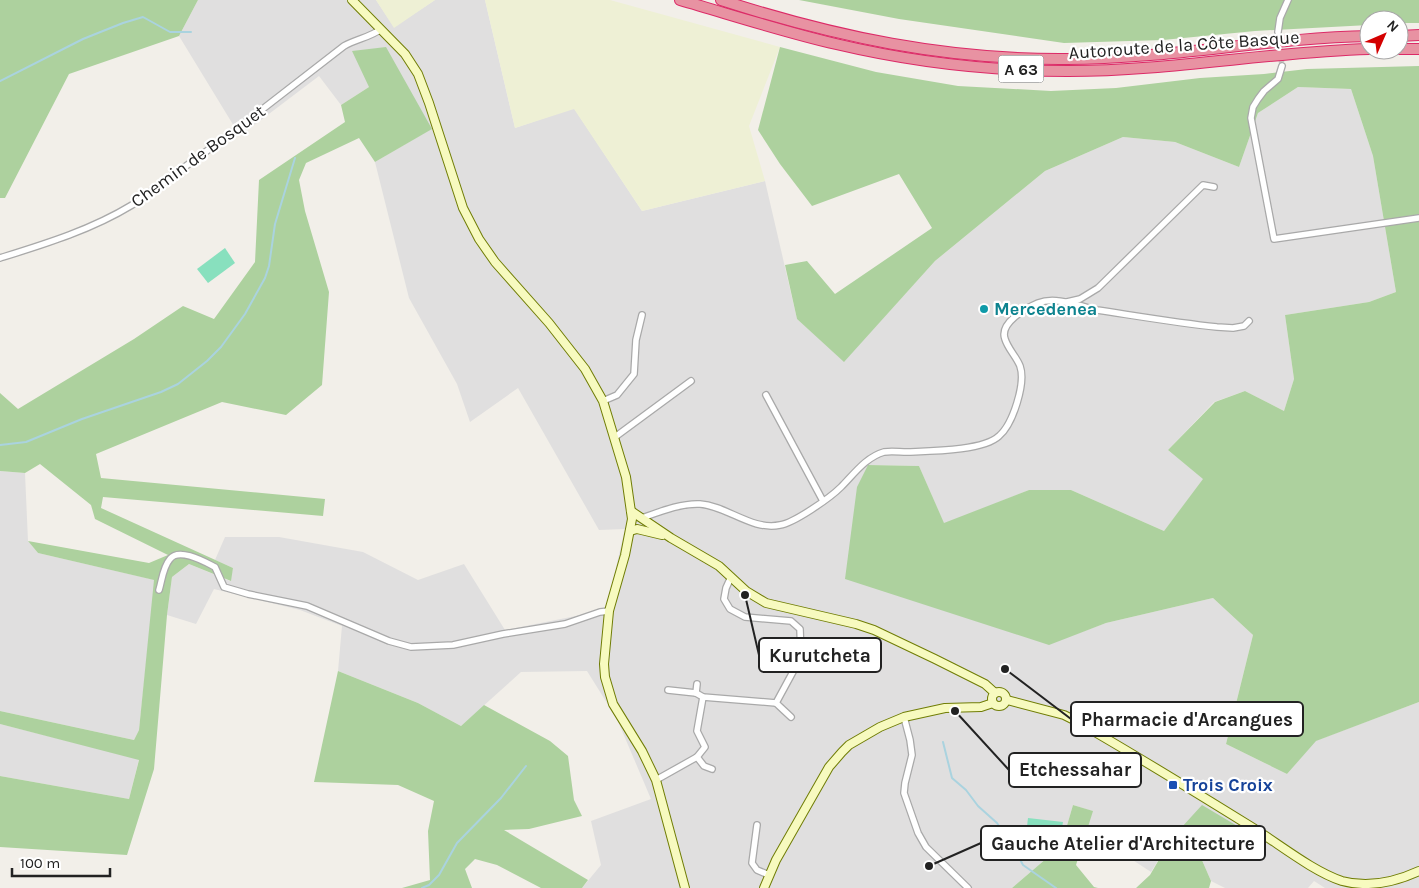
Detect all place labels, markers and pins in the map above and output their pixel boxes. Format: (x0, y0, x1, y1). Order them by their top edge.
place label: Mercedenea (994, 298, 1097, 320)
marker: Mercedenea (978, 303, 990, 315)
callout: Kurutcheta (759, 638, 881, 672)
callout: Pharmacie d'Arcangues (1071, 702, 1303, 736)
callout: Etchessahar (1009, 753, 1141, 787)
place label: Trois Croix (1183, 774, 1273, 796)
marker: Trois Croix (1167, 779, 1179, 791)
callout: Gauche Atelier d'Architecture (981, 826, 1265, 860)

